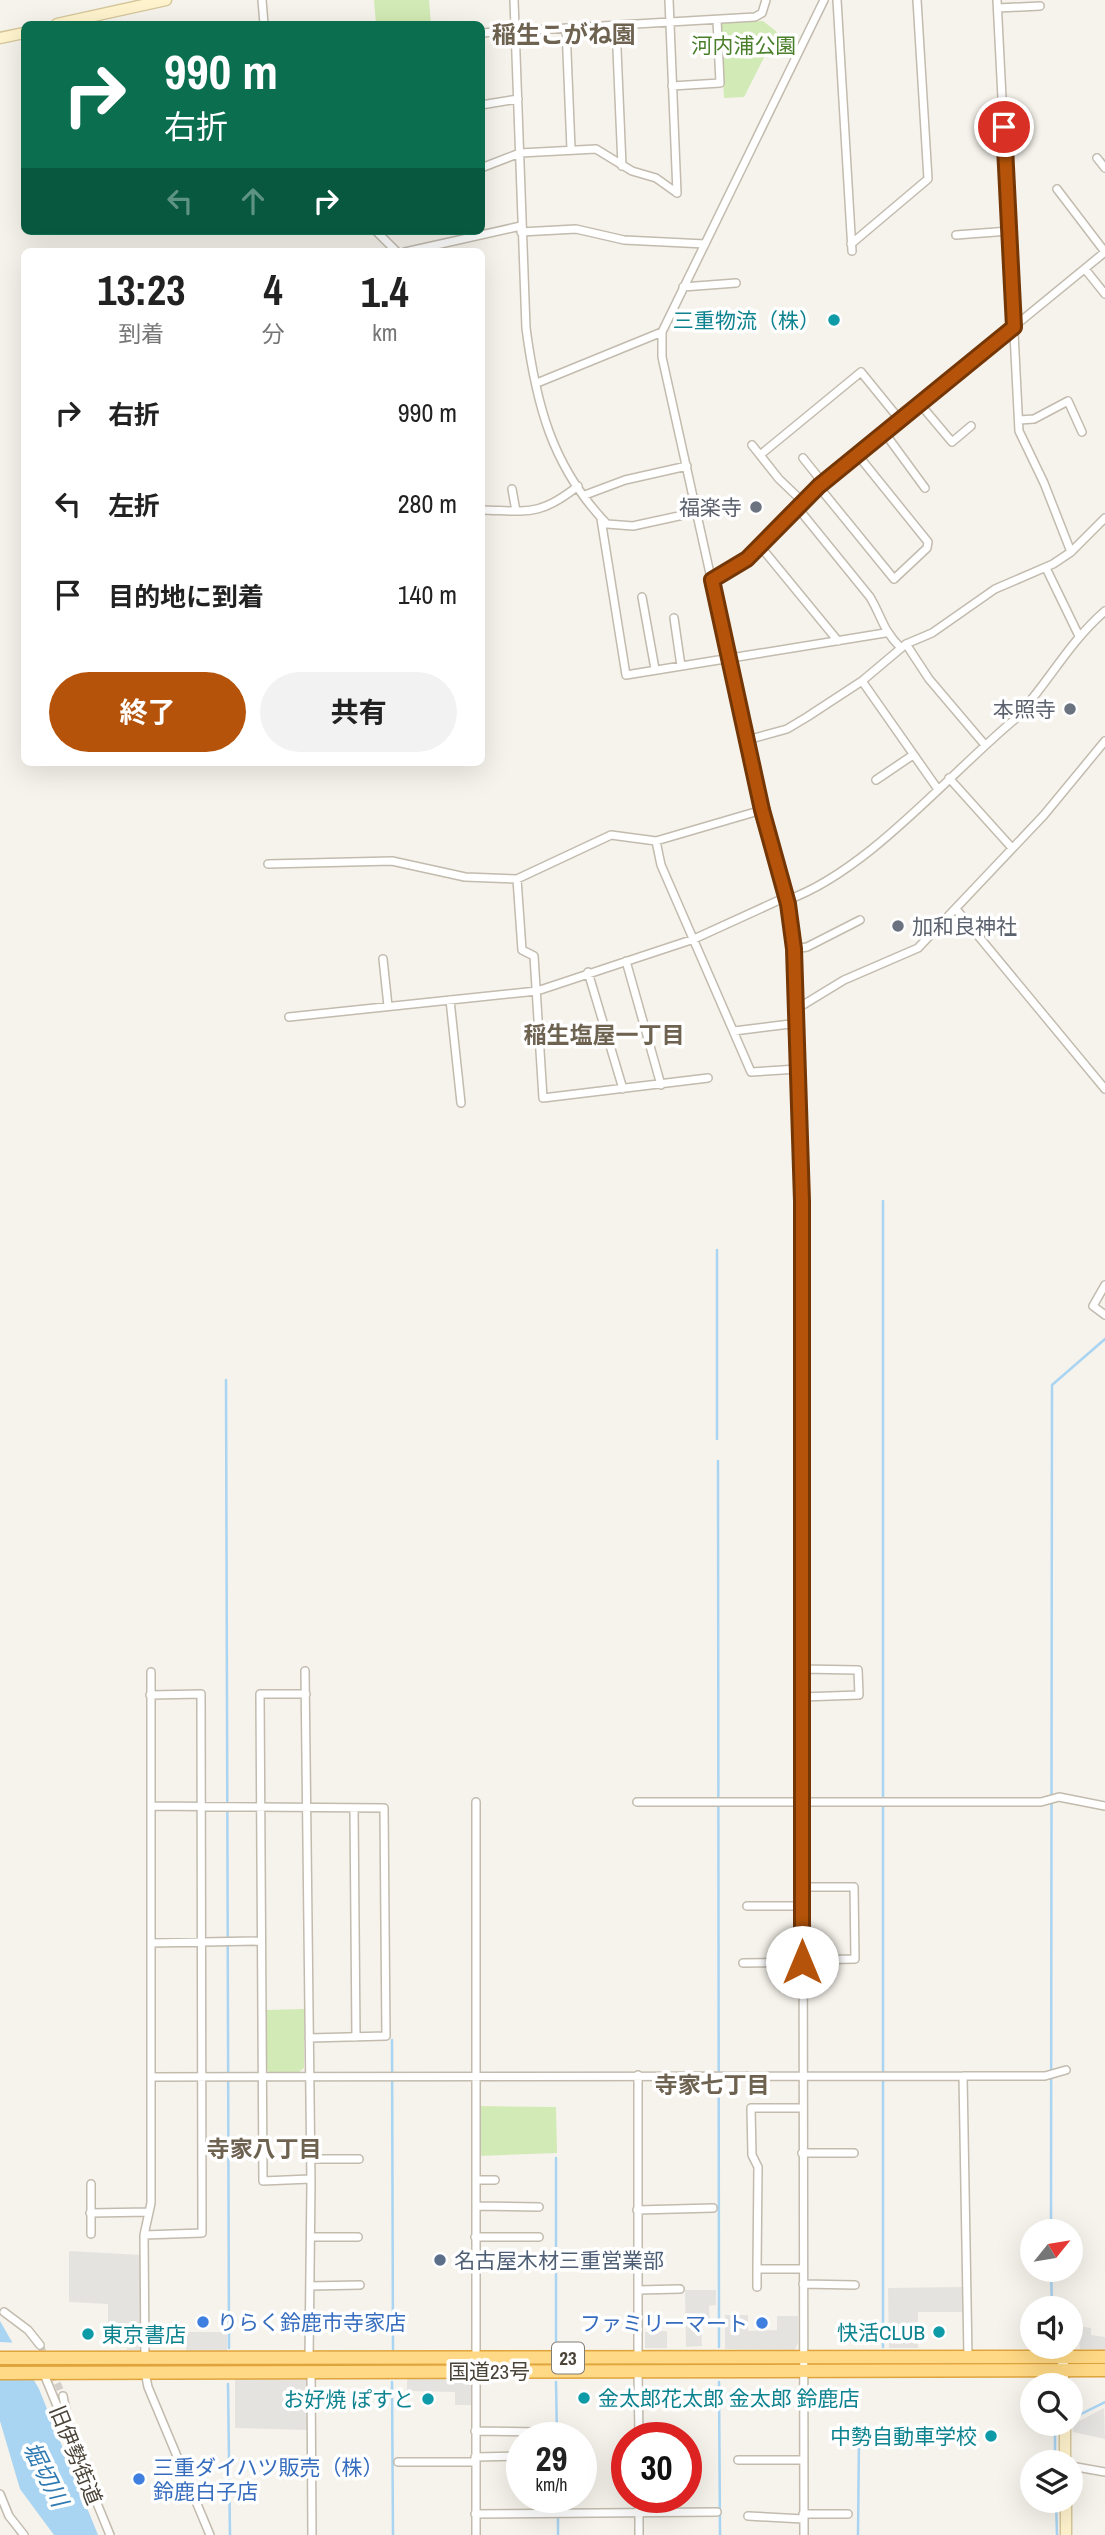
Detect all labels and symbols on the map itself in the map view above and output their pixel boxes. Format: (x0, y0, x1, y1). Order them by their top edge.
district label: 稲生こがね園 (492, 18, 636, 50)
park label: 河内浦公園 (692, 31, 797, 60)
pin (974, 97, 1034, 157)
place label: 三重物流（株） (673, 306, 820, 335)
marker: 三重物流（株） (826, 312, 842, 328)
place label: 福楽寺 (679, 493, 742, 522)
marker: 福楽寺 (748, 499, 764, 515)
place label: 本照寺 (993, 695, 1056, 724)
marker: 本照寺 (1062, 701, 1078, 717)
place label: 加和良神社 (912, 912, 1017, 941)
marker: 加和良神社 (890, 918, 906, 934)
district label: 稲生塩屋一丁目 (524, 1019, 685, 1050)
position arrow (765, 1925, 839, 1999)
district label: 寺家七丁目 (655, 2069, 770, 2100)
district label: 寺家八丁目 (207, 2133, 322, 2164)
north arrow (1020, 2219, 1083, 2282)
place label: 名古屋木材三重営業部 (454, 2246, 664, 2275)
marker: 名古屋木材三重営業部 (432, 2252, 448, 2268)
place label: りらく鈴鹿市寺家店 (217, 2308, 406, 2337)
place label: ファミリーマート (580, 2309, 748, 2338)
marker: りらく鈴鹿市寺家店 (195, 2314, 211, 2330)
marker: ファミリーマート (754, 2315, 770, 2331)
place label: 快活CLUB (837, 2318, 925, 2347)
place label: 東京書店 (102, 2320, 186, 2349)
marker: 快活CLUB (931, 2324, 947, 2340)
marker: 東京書店 (80, 2326, 96, 2342)
road number: 23 (552, 2342, 584, 2374)
street label: 国道23号 (448, 2357, 530, 2386)
place label: 金太郎花太郎 金太郎 鈴鹿店 (598, 2384, 860, 2413)
place label: お好焼 ぽすと (283, 2385, 414, 2414)
marker: 金太郎花太郎 金太郎 鈴鹿店 (576, 2390, 592, 2406)
marker: お好焼 ぽすと (420, 2391, 436, 2407)
street label: 旧伊勢街道 (43, 2401, 109, 2509)
speed limit sign: 30 (611, 2422, 702, 2513)
place label: 中勢自動車学校 (830, 2422, 977, 2451)
marker: 中勢自動車学校 (983, 2428, 999, 2444)
water label: 堀切川 (17, 2436, 77, 2514)
place label: 三重ダイハツ販売（株） 鈴鹿白子店 (153, 2453, 384, 2506)
marker: 三重ダイハツ販売（株） 鈴鹿白子店 (131, 2471, 147, 2487)

